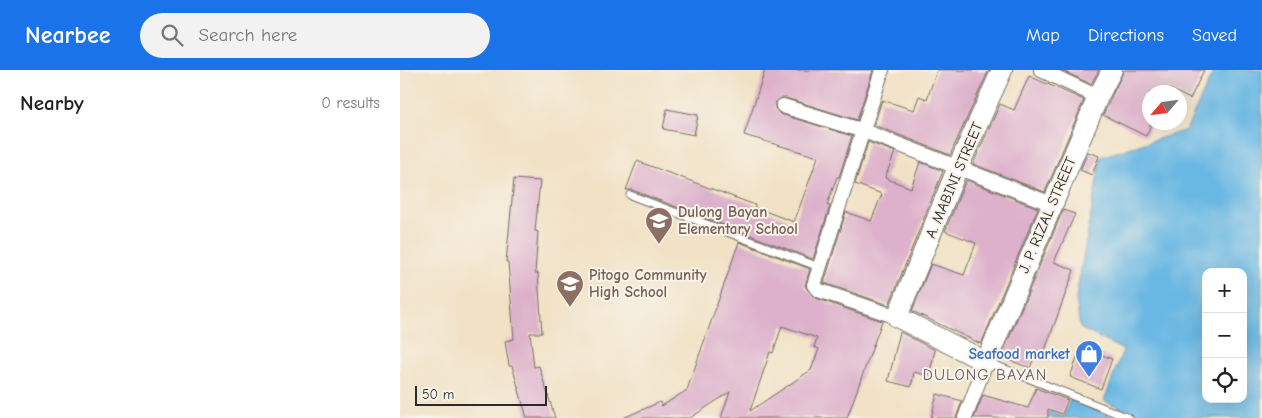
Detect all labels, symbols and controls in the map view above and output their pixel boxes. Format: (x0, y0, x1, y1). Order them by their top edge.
search box (140, 13, 490, 58)
text: Nearbee (25, 21, 110, 49)
icon: search (158, 21, 186, 49)
text: Search here (198, 24, 297, 46)
text: Map (1026, 25, 1060, 46)
text: Directions (1088, 25, 1164, 46)
text: Saved (1192, 25, 1237, 46)
north arrow (1142, 85, 1187, 130)
text: Nearby (20, 91, 84, 115)
text: 0 results (321, 94, 380, 112)
street label: A. MABINI STREET (921, 119, 987, 241)
street label: J. P. RIZAL STREET (1014, 154, 1080, 276)
place label: Dulong Bayan Elementary School (678, 203, 798, 238)
school or university icon: Dulong Bayan Elementary School (644, 206, 674, 245)
place label: Pitogo Community High School (589, 266, 707, 301)
map controls (1202, 268, 1247, 403)
button: + (1202, 268, 1247, 313)
school or university icon: Pitogo Community High School (555, 269, 585, 308)
button: − (1202, 313, 1247, 358)
shop icon: Seafood market (1074, 339, 1104, 378)
place label: Seafood market (969, 345, 1071, 363)
button: locate (1202, 358, 1247, 403)
district label: DULONG BAYAN (923, 366, 1047, 384)
scale bar (415, 383, 548, 406)
text: 50 m (422, 386, 454, 403)

